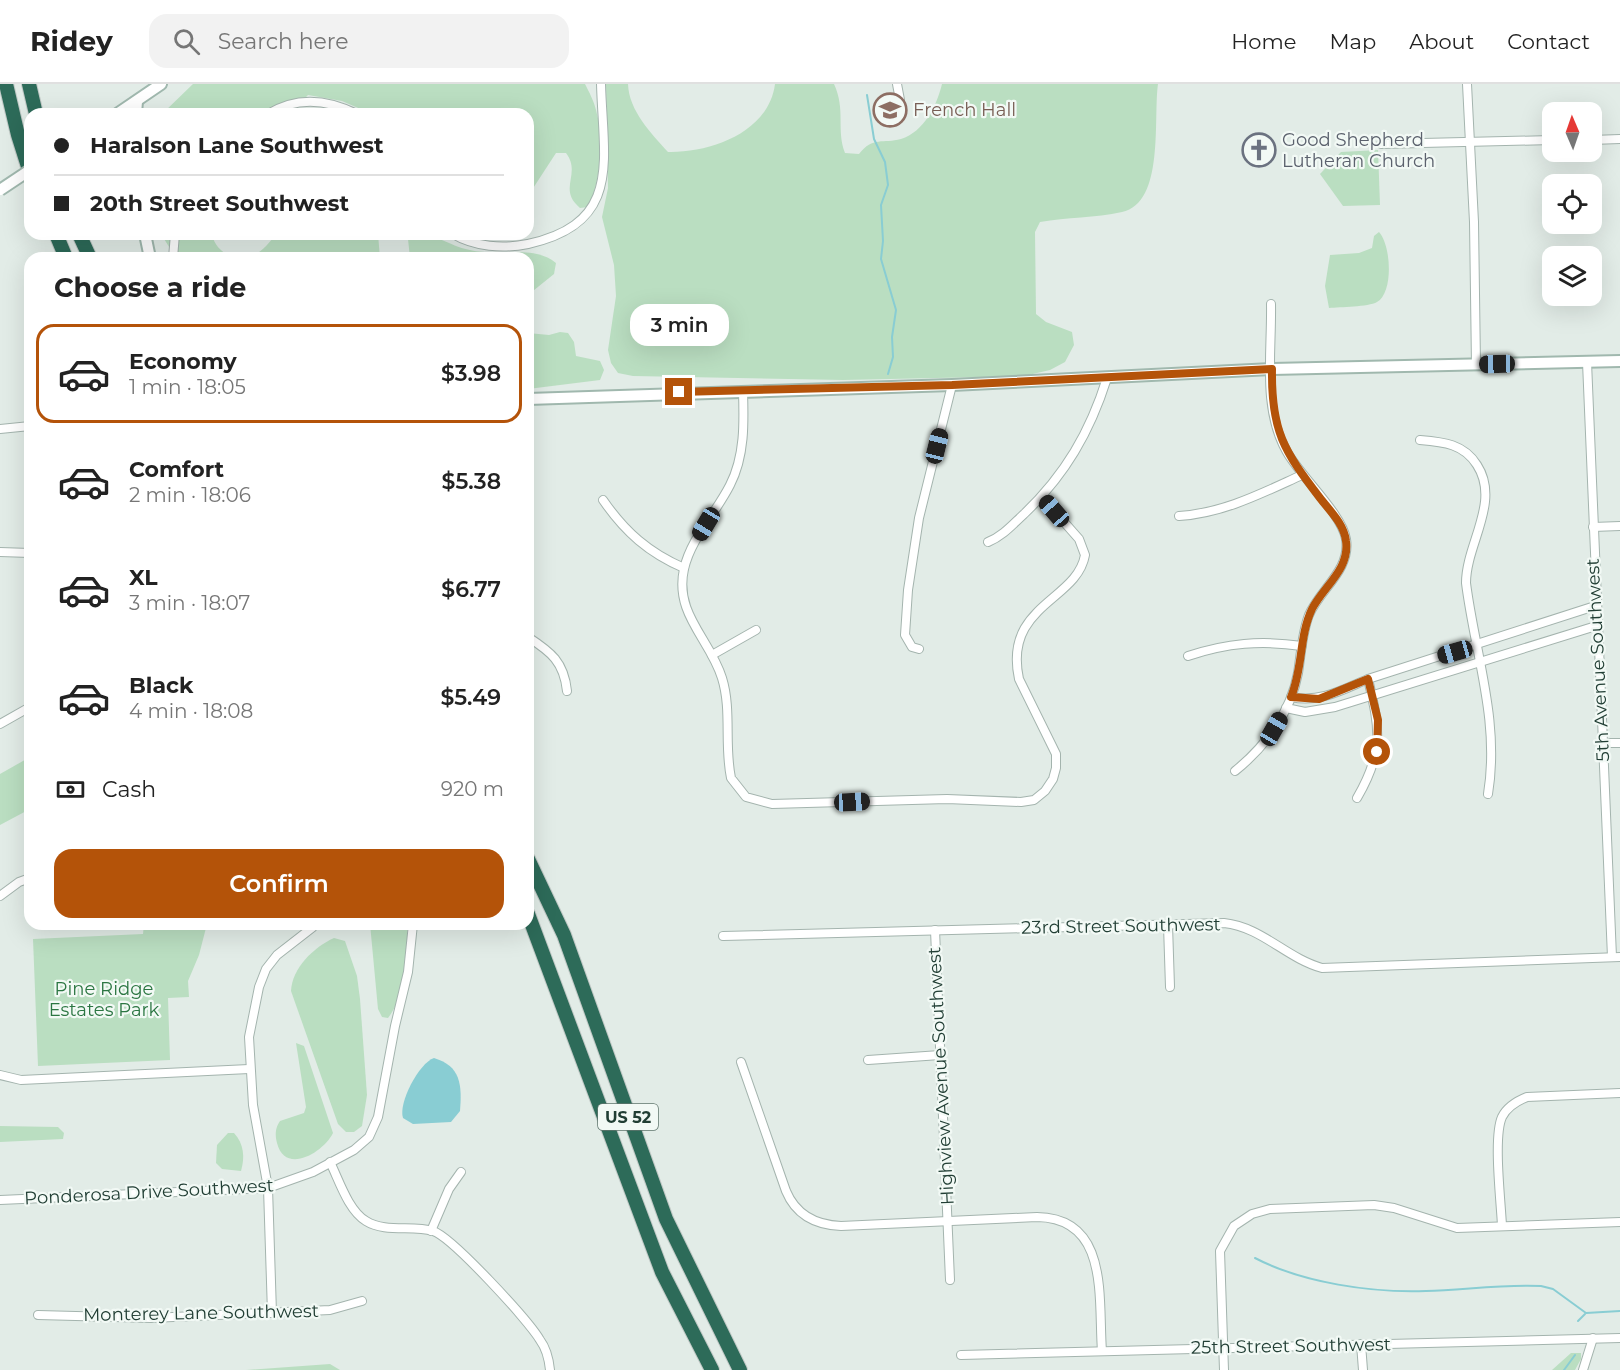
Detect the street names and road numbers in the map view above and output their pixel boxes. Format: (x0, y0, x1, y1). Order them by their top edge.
street label: 5th Avenue Southwest (1582, 558, 1614, 762)
street label: 23rd Street Southwest (1021, 913, 1221, 939)
street label: Highview Avenue Southwest (923, 946, 959, 1206)
road number: US 52 (598, 1104, 658, 1130)
street label: Ponderosa Drive Southwest (24, 1174, 274, 1210)
street label: Monterey Lane Southwest (83, 1300, 319, 1326)
street label: 25th Street Southwest (1191, 1333, 1391, 1359)

